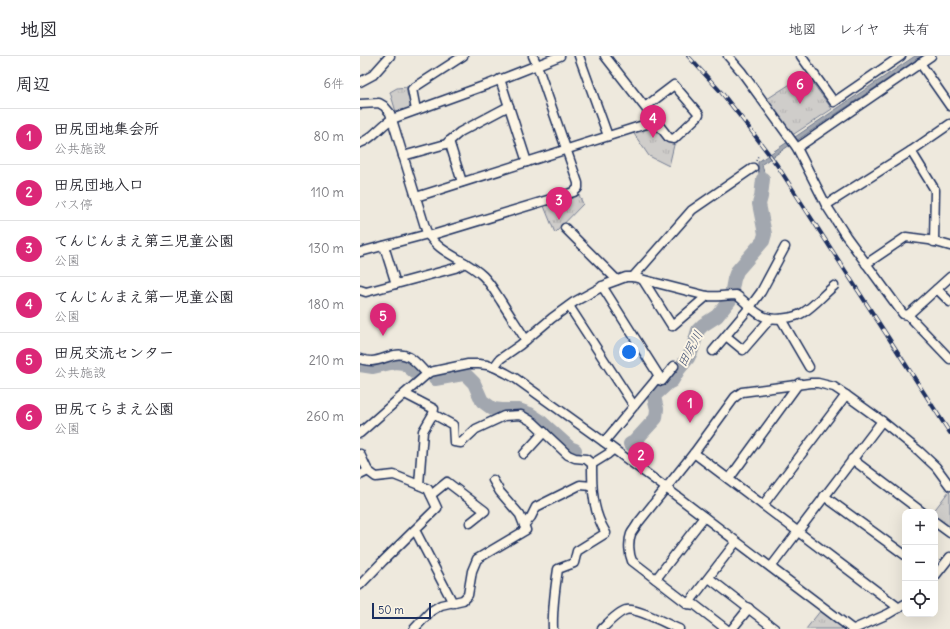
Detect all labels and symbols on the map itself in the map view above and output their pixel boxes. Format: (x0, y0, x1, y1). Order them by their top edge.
pin: 6 (787, 71, 813, 104)
pin: 4 (640, 105, 666, 138)
pin: 3 (546, 187, 572, 220)
pin: 5 (370, 303, 396, 336)
water label: 田尻川 (673, 328, 707, 370)
your location (619, 342, 639, 362)
pin: 1 (677, 390, 703, 423)
pin: 2 (628, 442, 654, 475)
scale bar (372, 601, 431, 620)

